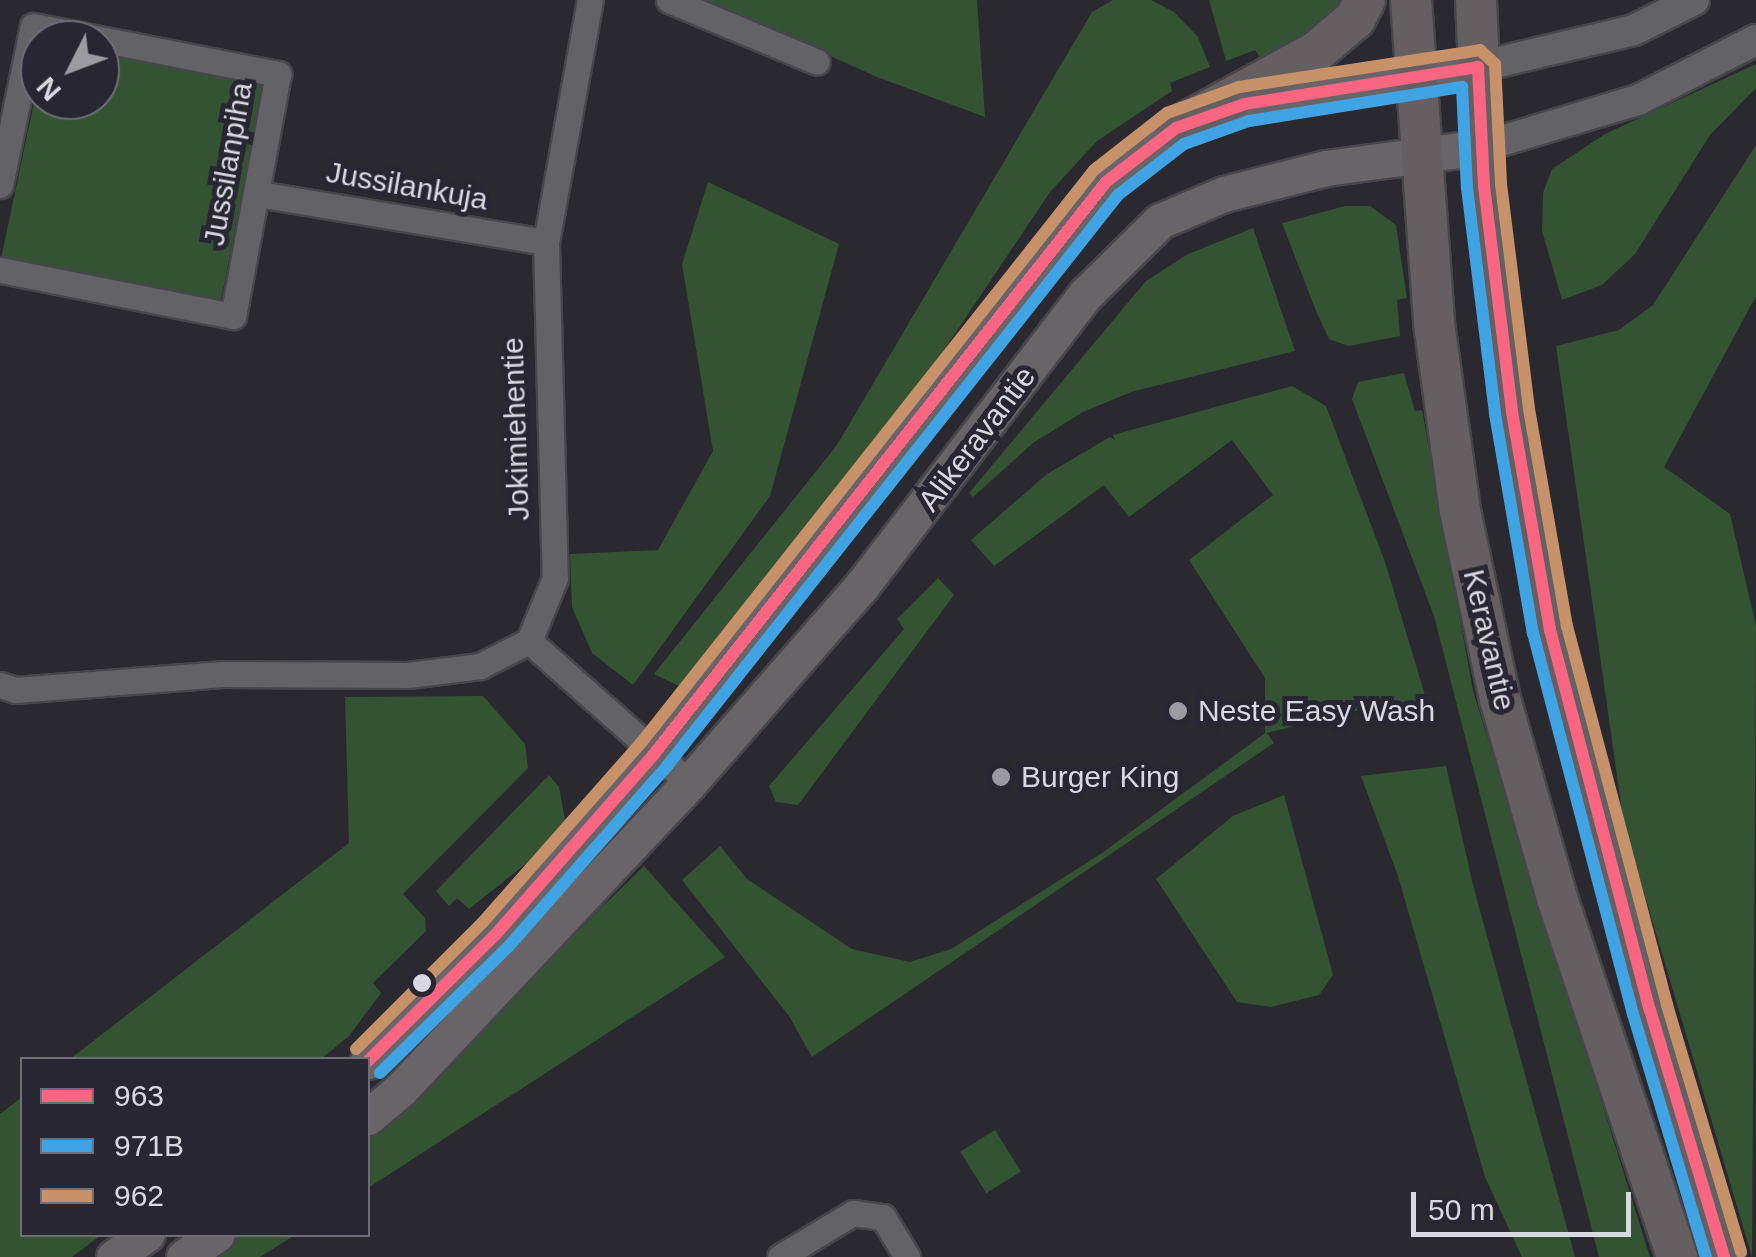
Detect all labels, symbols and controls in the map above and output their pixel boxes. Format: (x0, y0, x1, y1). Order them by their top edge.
north arrow (20, 20, 120, 120)
text: N (31, 71, 67, 107)
street label: Jussilanpiha (196, 80, 260, 248)
street label: Jussilankuja (323, 154, 491, 218)
street label: Jokimiehentie (495, 337, 537, 521)
street label: Alikeravantie (911, 360, 1043, 518)
street label: Keravantie (1455, 566, 1523, 714)
place label: Neste Easy Wash (1198, 693, 1435, 729)
marker: Neste Easy Wash (1167, 700, 1189, 722)
place label: Burger King (1021, 759, 1179, 795)
marker: Burger King (990, 766, 1012, 788)
unlabelled marker (412, 973, 432, 993)
legend (20, 1057, 370, 1237)
text: 963 (114, 1079, 164, 1112)
text: 971B (114, 1129, 184, 1162)
scale bar (1416, 1172, 1636, 1234)
text: 962 (114, 1179, 164, 1212)
text: 50 m (1428, 1193, 1495, 1226)

